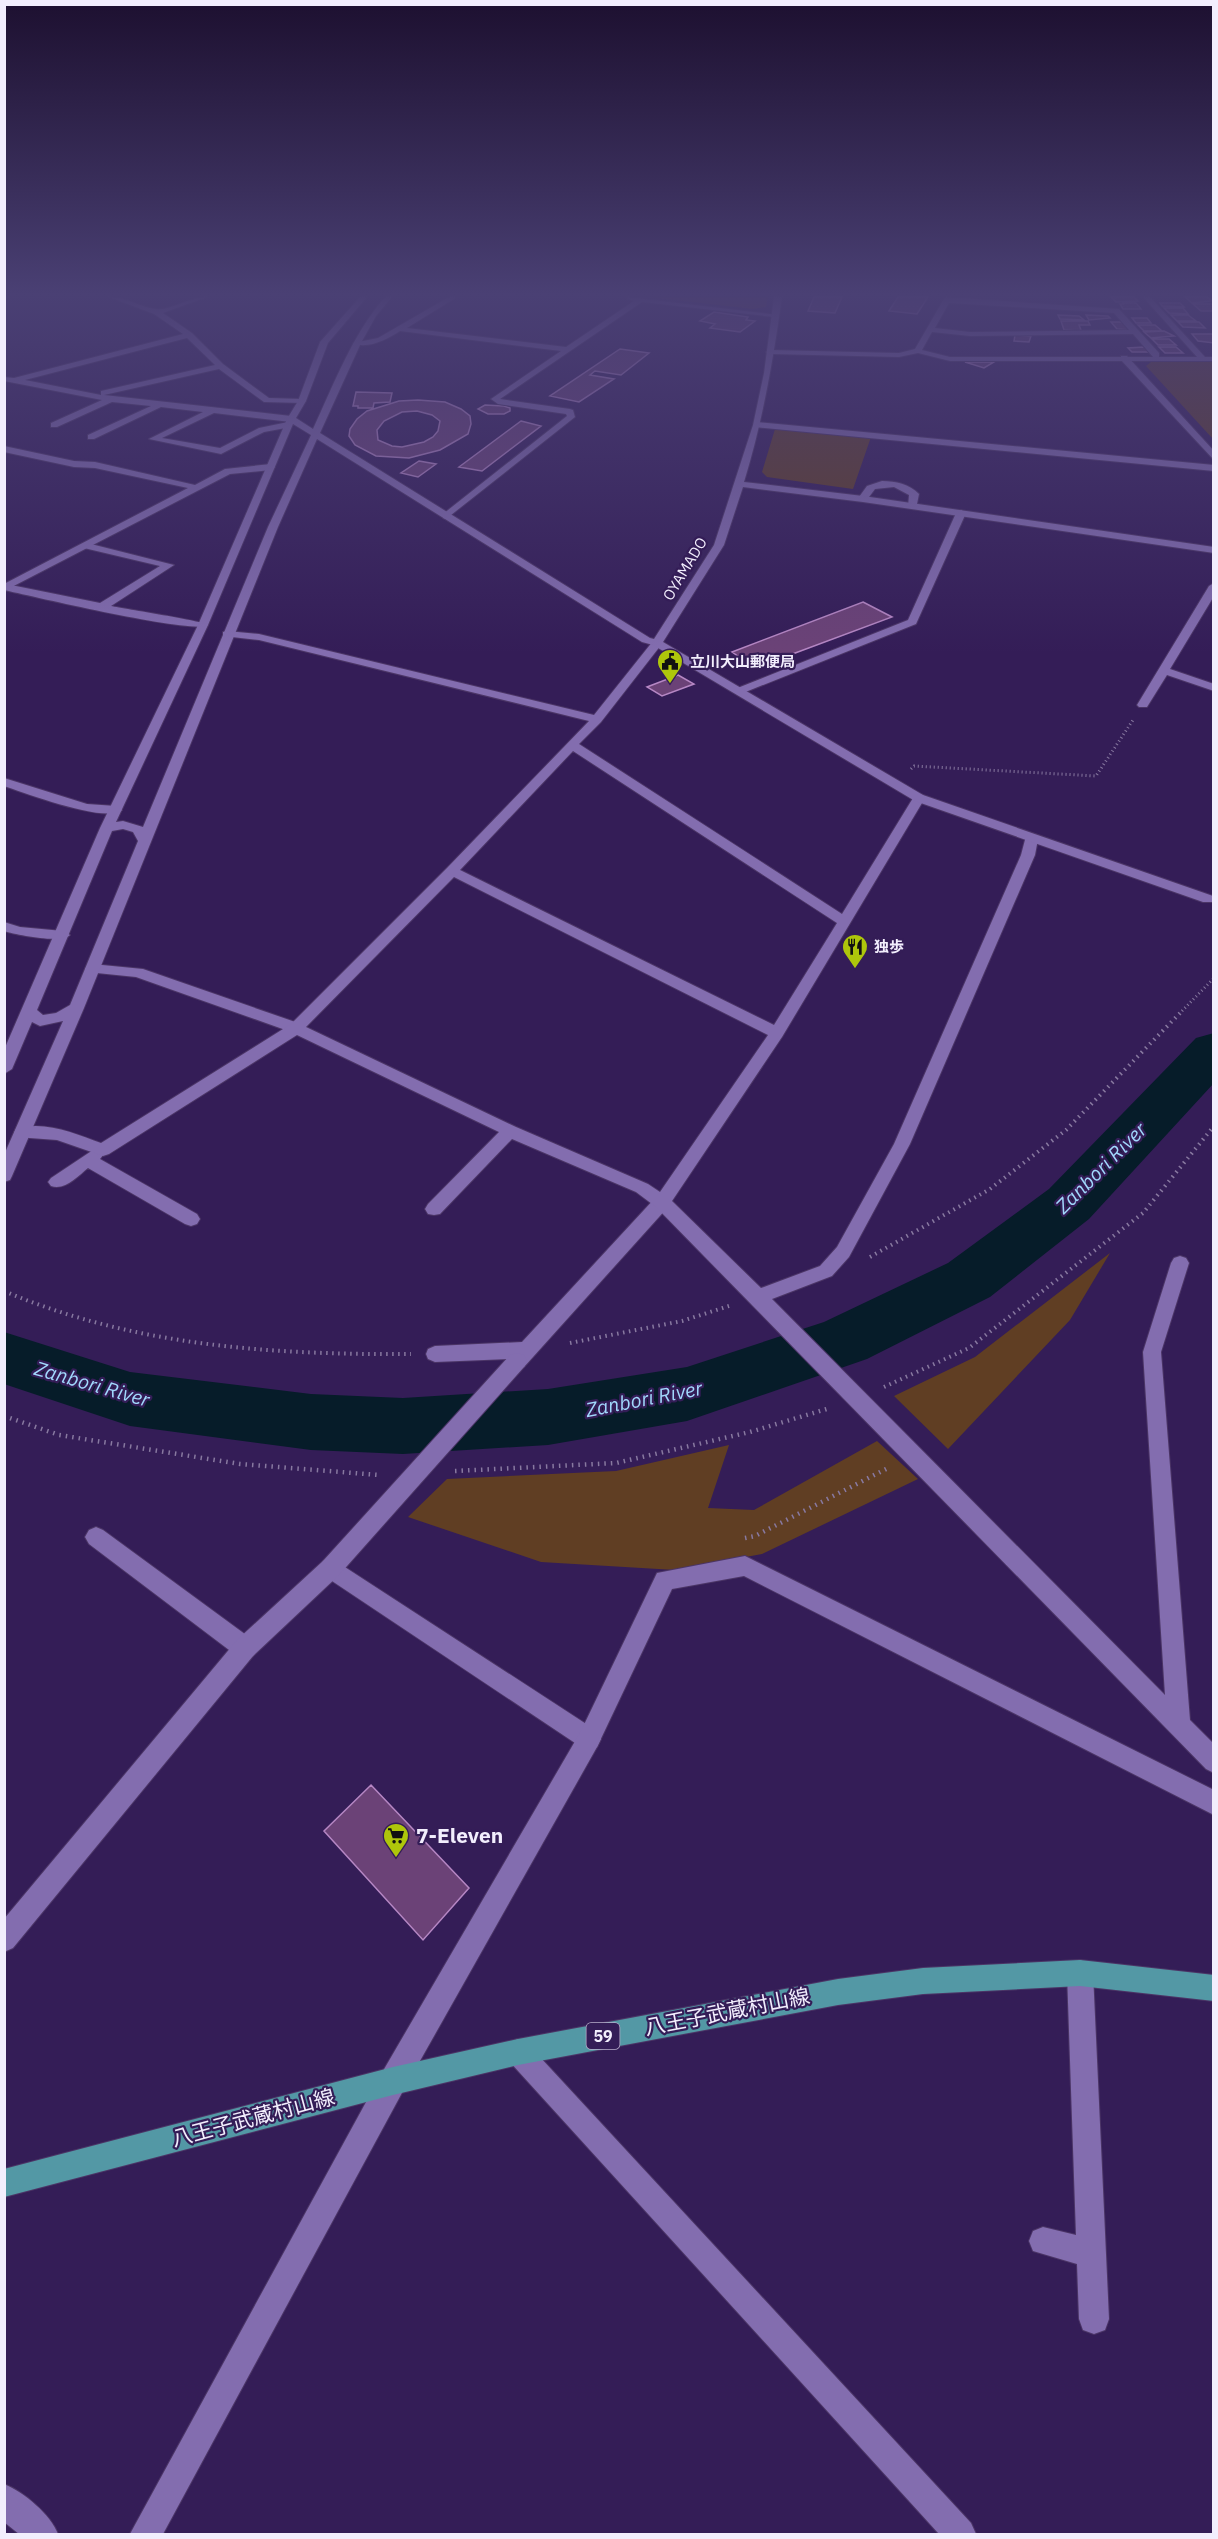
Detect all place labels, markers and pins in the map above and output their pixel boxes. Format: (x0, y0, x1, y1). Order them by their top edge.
public building icon: 立川大山郵便局 (655, 647, 685, 685)
place label: 立川大山郵便局 (690, 652, 795, 671)
restaurant icon: 独歩 (840, 932, 870, 970)
place label: 独歩 (874, 937, 904, 956)
supermarket icon: 7-Eleven (381, 1821, 411, 1859)
place label: 7-Eleven (416, 1821, 503, 1849)

